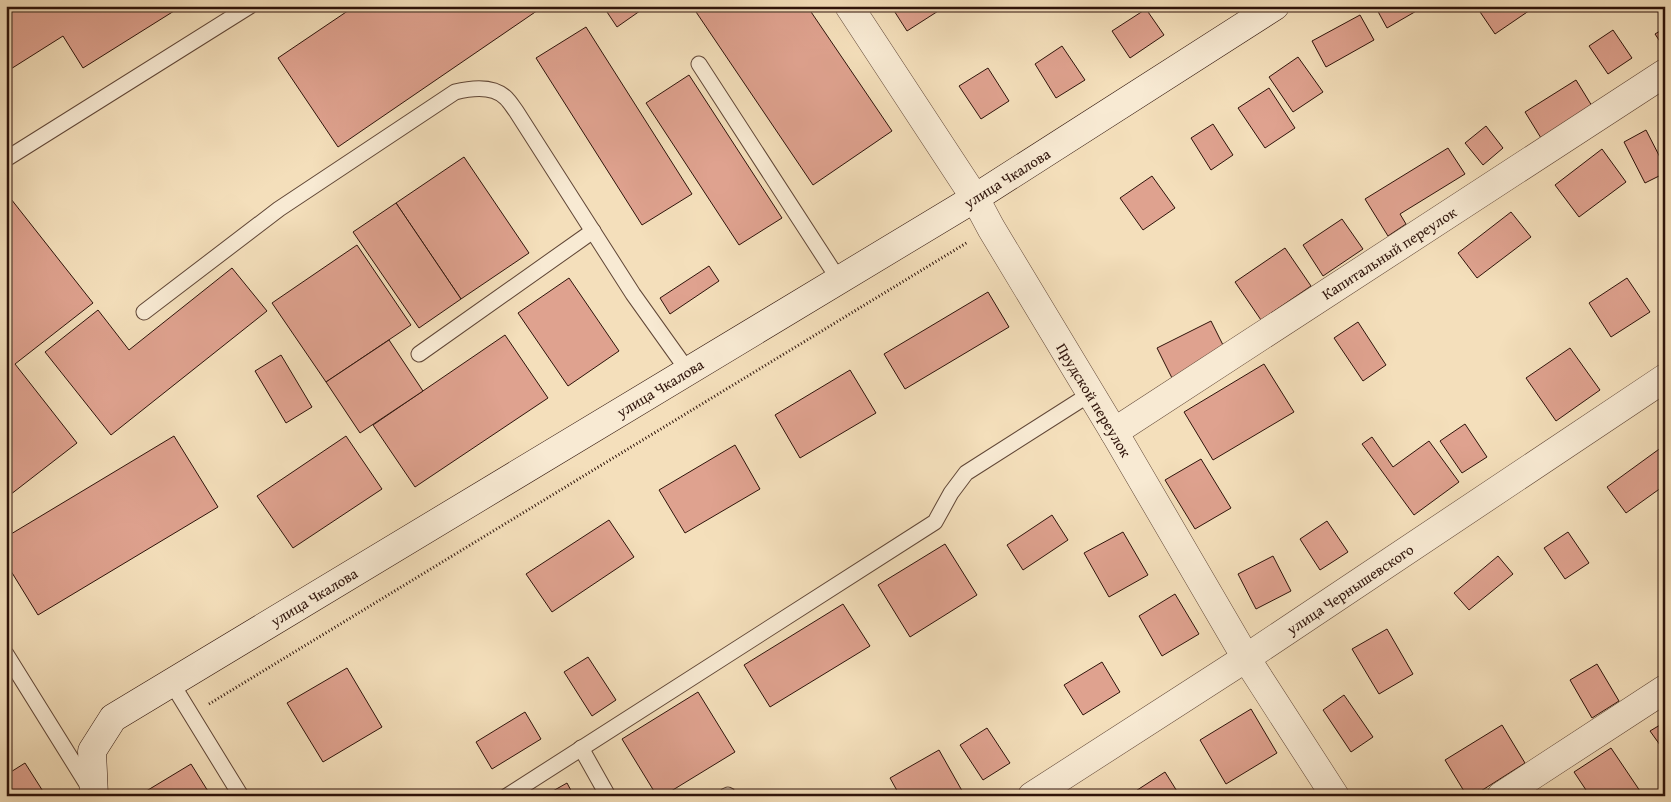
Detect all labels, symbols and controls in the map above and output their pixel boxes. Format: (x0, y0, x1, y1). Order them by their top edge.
street label: улица Чкалова (959, 143, 1055, 213)
street label: Капитальный переулок (1317, 201, 1461, 305)
street label: Прудской переулок (1052, 339, 1137, 461)
street label: улица Чкалова (612, 353, 708, 423)
street label: улица Чернышевского (1281, 538, 1418, 640)
street label: улица Чкалова (266, 562, 362, 632)

